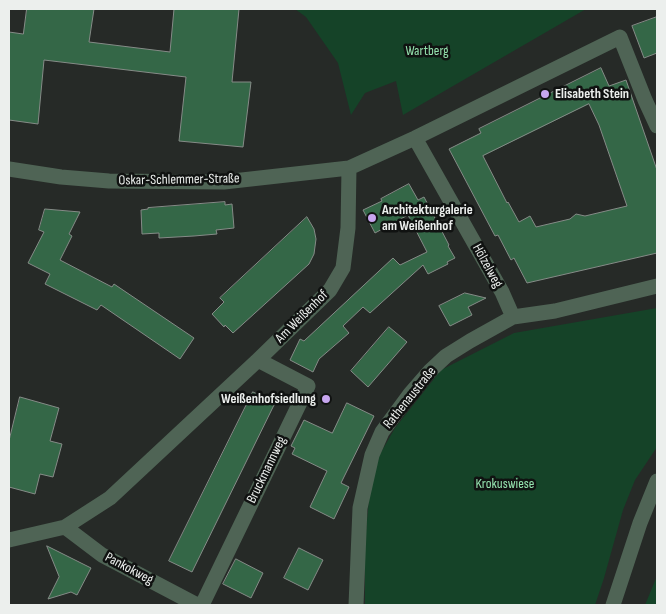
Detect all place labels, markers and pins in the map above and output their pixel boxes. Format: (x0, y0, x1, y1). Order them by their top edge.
place label: Elisabeth Stein (555, 86, 629, 102)
marker: Elisabeth Stein (539, 88, 551, 100)
place label: Architekturgalerie am Weißenhof (382, 202, 473, 234)
marker: Architekturgalerie am Weißenhof (366, 212, 378, 224)
place label: Weißenhofsiedlung (221, 391, 316, 407)
marker: Weißenhofsiedlung (320, 393, 332, 405)

